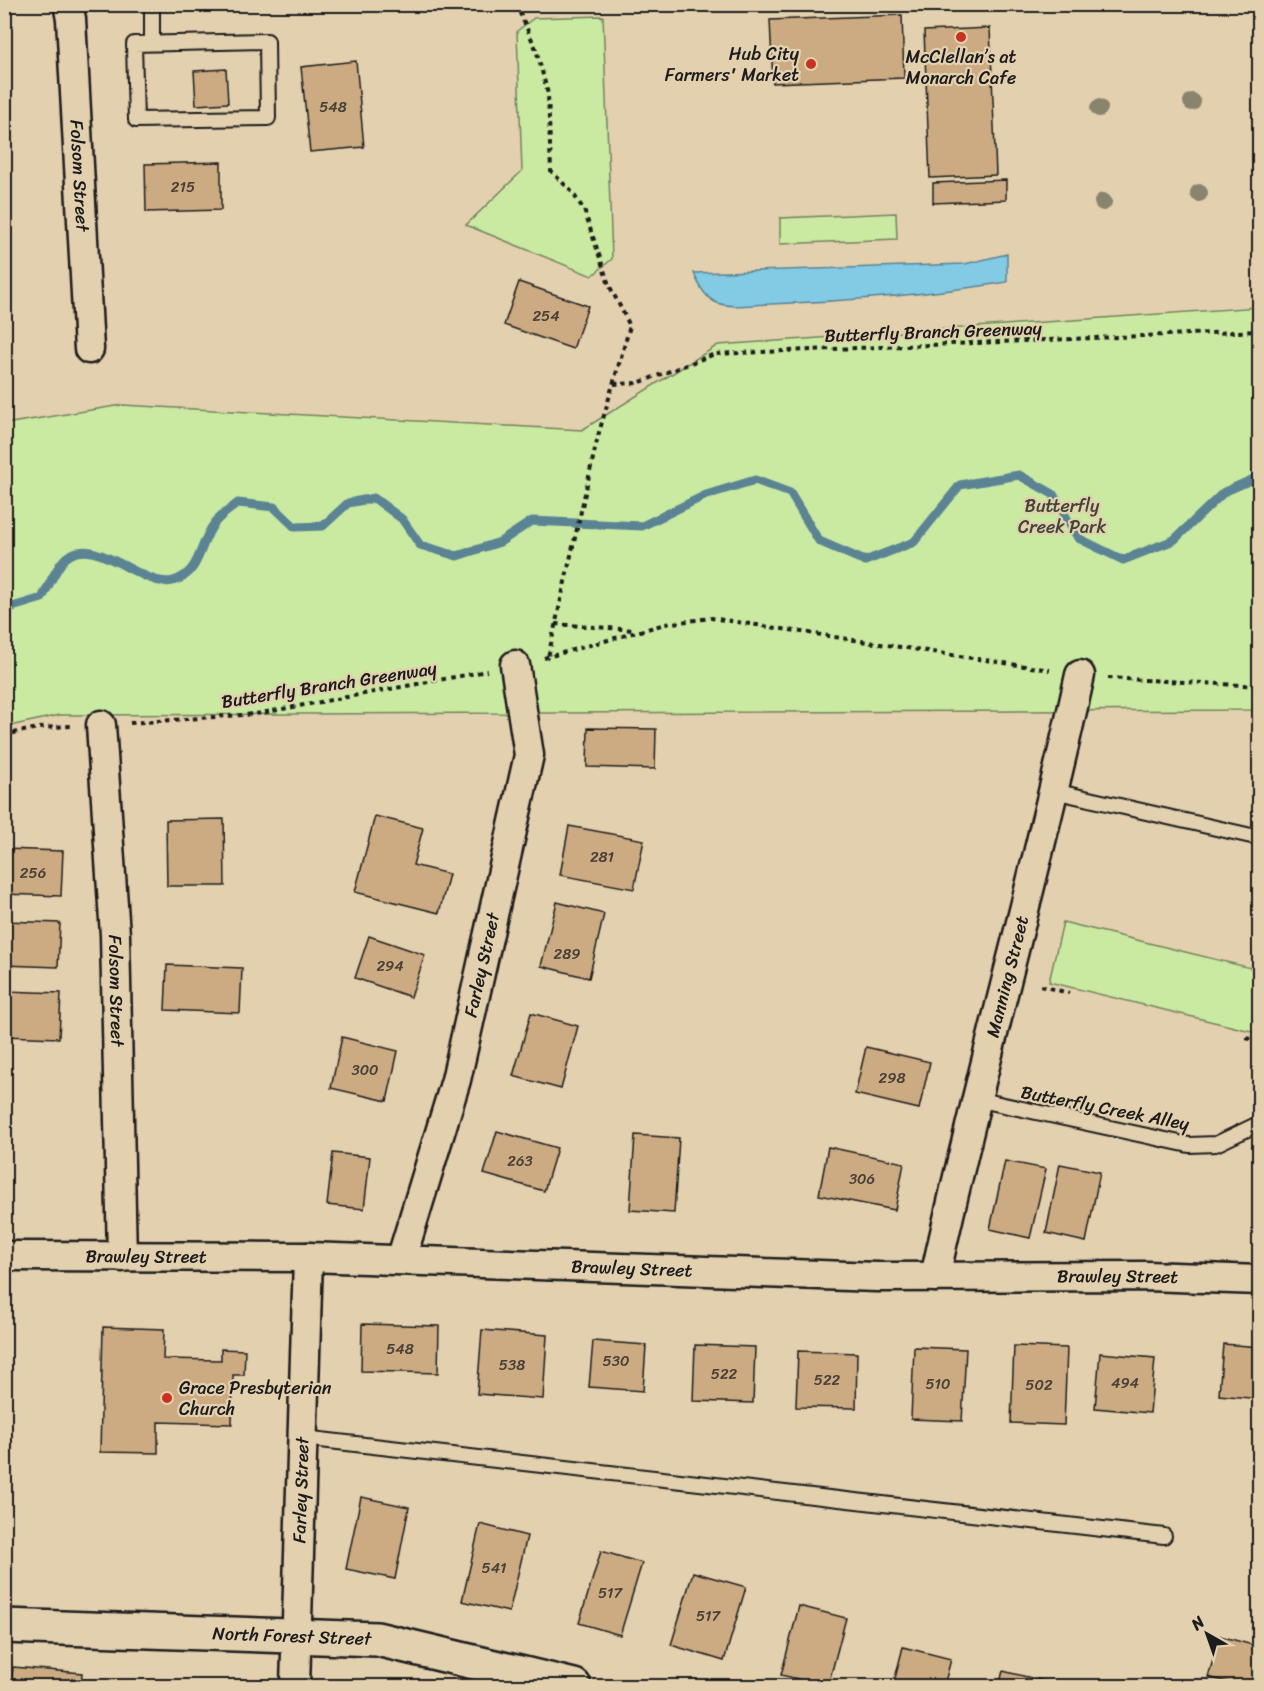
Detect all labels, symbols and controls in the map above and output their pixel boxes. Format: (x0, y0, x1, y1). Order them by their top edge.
marker: McClellan’s at Monarch Cafe (954, 30, 968, 44)
place label: Hub City Farmers' Market (665, 38, 800, 91)
place label: McClellan’s at Monarch Cafe (906, 41, 1017, 94)
marker: Hub City Farmers' Market (804, 57, 818, 71)
house number: 548 (319, 94, 347, 120)
street label: Folsom Street (61, 119, 99, 233)
house number: 215 (171, 174, 195, 200)
house number: 254 (532, 303, 560, 329)
street label: Butterfly Branch Greenway (824, 312, 1043, 352)
park label: Butterfly Creek Park (1018, 490, 1106, 543)
street label: Butterfly Branch Greenway (219, 652, 440, 718)
house number: 281 (590, 844, 614, 870)
house number: 256 (20, 860, 46, 886)
street label: Farley Street (455, 909, 509, 1020)
street label: Manning Street (977, 912, 1038, 1041)
street label: Folsom Street (99, 934, 133, 1048)
house number: 289 (554, 941, 580, 967)
house number: 294 (376, 953, 404, 979)
house number: 300 (351, 1057, 379, 1083)
house number: 298 (879, 1065, 905, 1091)
street label: Butterfly Creek Alley (1018, 1076, 1193, 1140)
house number: 263 (507, 1148, 533, 1174)
house number: 306 (849, 1166, 875, 1192)
street label: Brawley Street (85, 1240, 207, 1273)
street label: Brawley Street (571, 1250, 693, 1287)
street label: Brawley Street (1057, 1260, 1179, 1293)
house number: 548 (386, 1336, 414, 1362)
house number: 530 (603, 1348, 629, 1374)
house number: 538 (499, 1352, 525, 1378)
house number: 522 (711, 1361, 738, 1387)
house number: 522 (814, 1367, 841, 1393)
house number: 494 (1111, 1370, 1139, 1396)
house number: 510 (925, 1371, 951, 1397)
place label: Grace Presbyterian Church (179, 1372, 332, 1425)
house number: 502 (1025, 1372, 1053, 1398)
marker: Grace Presbyterian Church (160, 1391, 174, 1405)
street label: Farley Street (283, 1436, 319, 1544)
house number: 541 (482, 1555, 506, 1581)
house number: 517 (598, 1580, 624, 1606)
house number: 517 (696, 1603, 722, 1629)
north arrow (1177, 1604, 1237, 1664)
text: N (1183, 1608, 1212, 1638)
street label: North Forest Street (212, 1617, 372, 1655)

